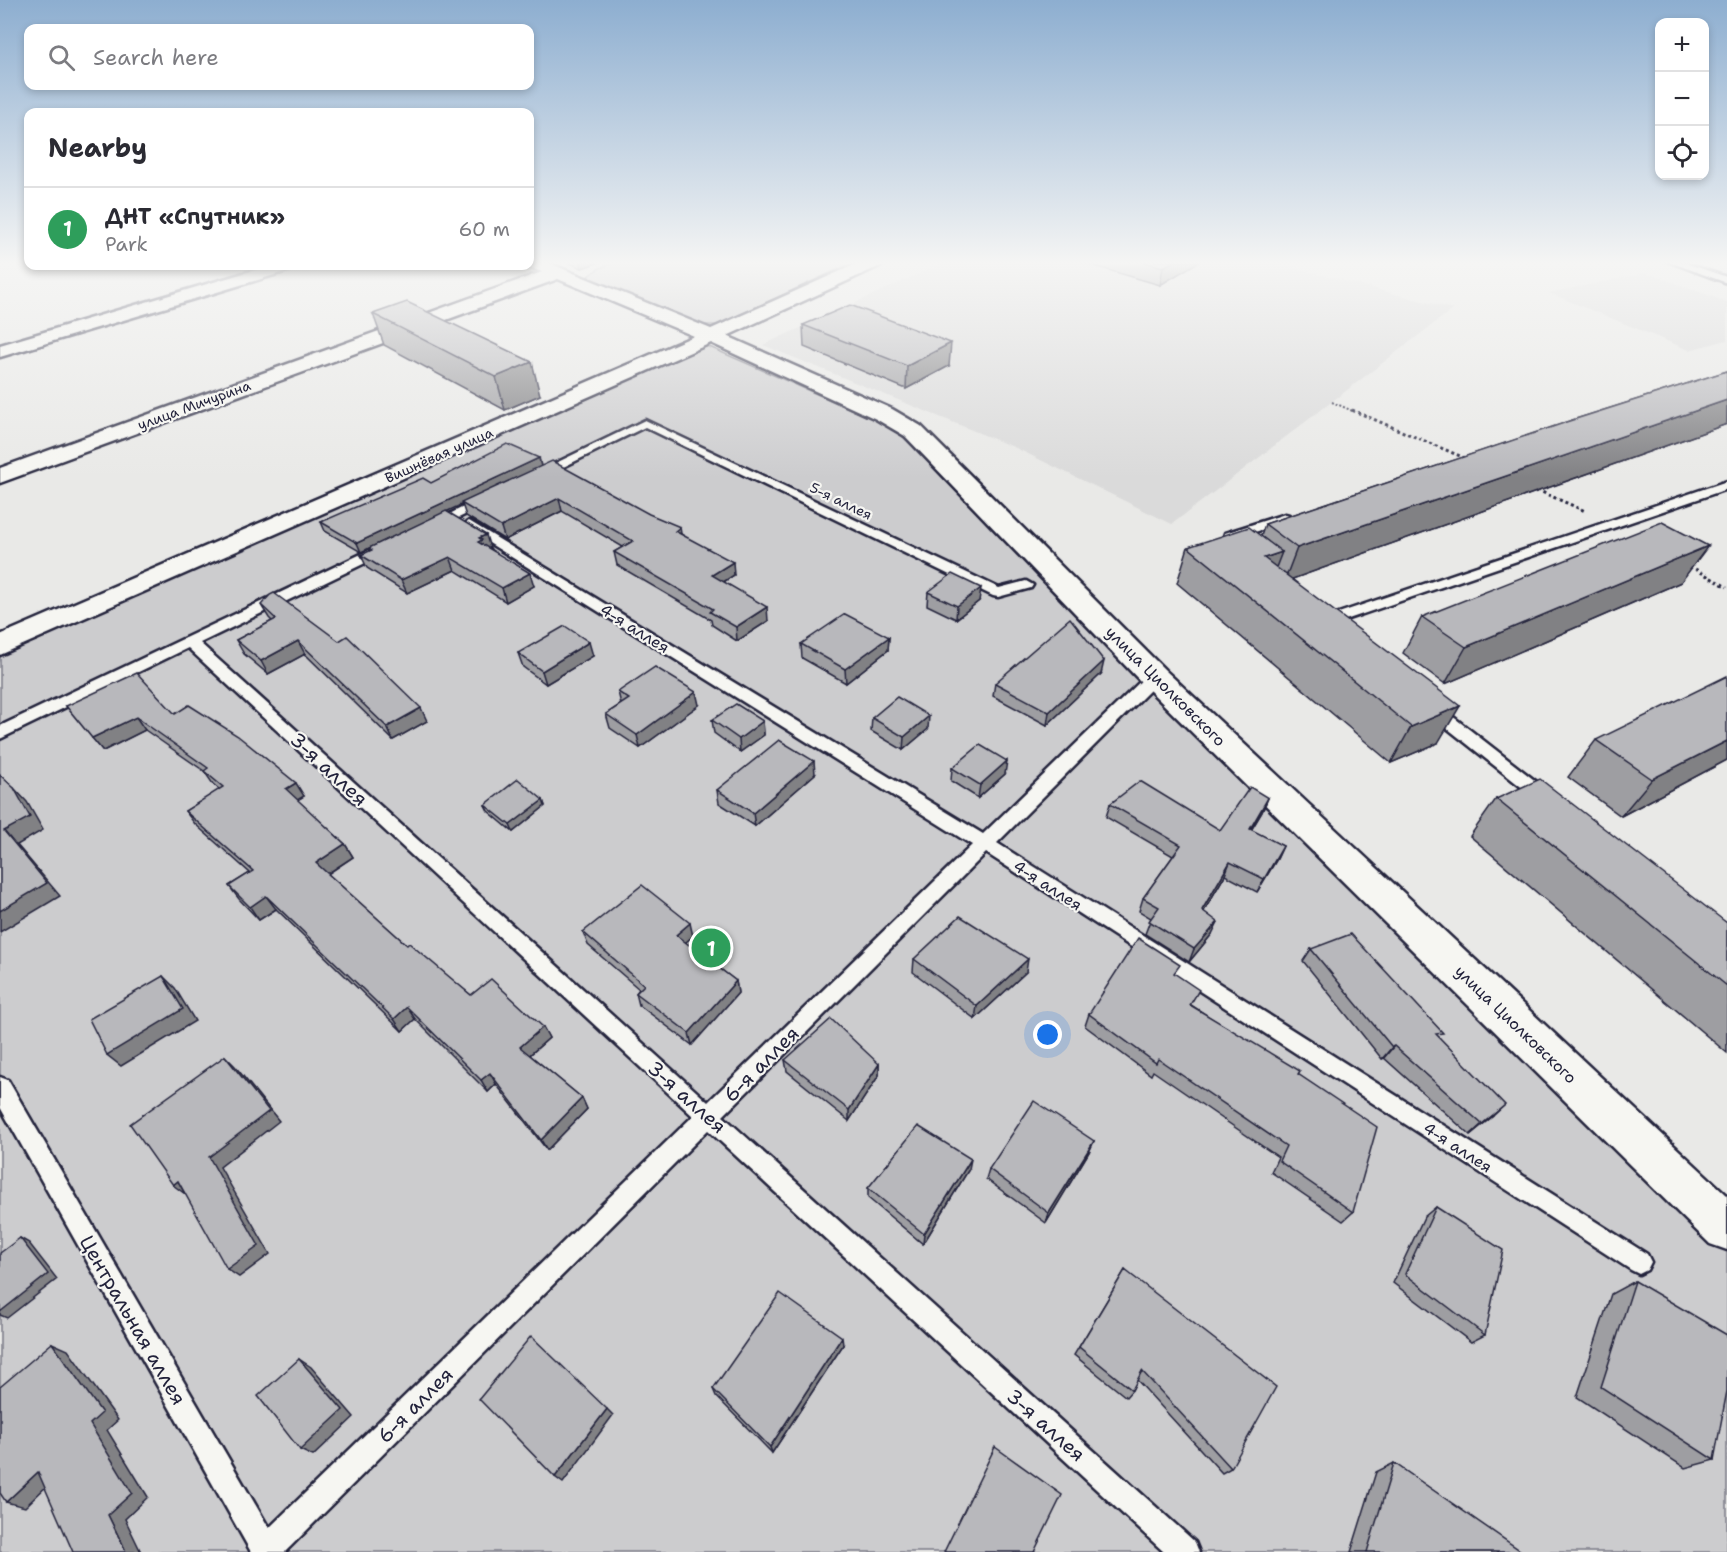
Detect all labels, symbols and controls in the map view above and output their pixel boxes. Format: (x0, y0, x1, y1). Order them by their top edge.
map controls (1655, 18, 1709, 180)
button: + (1655, 18, 1709, 72)
search box (24, 24, 534, 90)
icon: search (45, 41, 78, 74)
text: Search here (93, 43, 219, 72)
button: − (1655, 72, 1709, 126)
button: locate (1655, 126, 1709, 180)
text: Nearby (48, 130, 147, 165)
text: ДНТ «Спутник» (105, 202, 285, 231)
text: 1 (63, 216, 72, 242)
text: 60 m (458, 216, 510, 242)
text: Park (105, 231, 148, 257)
street label: улица Мичурина (135, 376, 253, 434)
street label: Вишнёвая улица (382, 423, 496, 487)
street label: 5-я аллея (807, 478, 875, 524)
street label: 4-я аллея (596, 599, 673, 658)
street label: улица Циолковского (1101, 622, 1230, 751)
street label: 3-я аллея (285, 726, 373, 812)
street label: 4-я аллея (1009, 855, 1086, 915)
pin: 1 (692, 926, 730, 970)
street label: улица Циолковского (1450, 961, 1581, 1088)
street label: 6-я аллея (717, 1020, 805, 1108)
your location (1033, 1020, 1062, 1049)
street label: 3-я аллея (642, 1055, 732, 1139)
street label: 4-я аллея (1419, 1117, 1496, 1177)
street label: Центральная аллея (74, 1231, 192, 1409)
street label: 6-я аллея (371, 1361, 459, 1449)
street label: 3-я аллея (1001, 1383, 1091, 1467)

